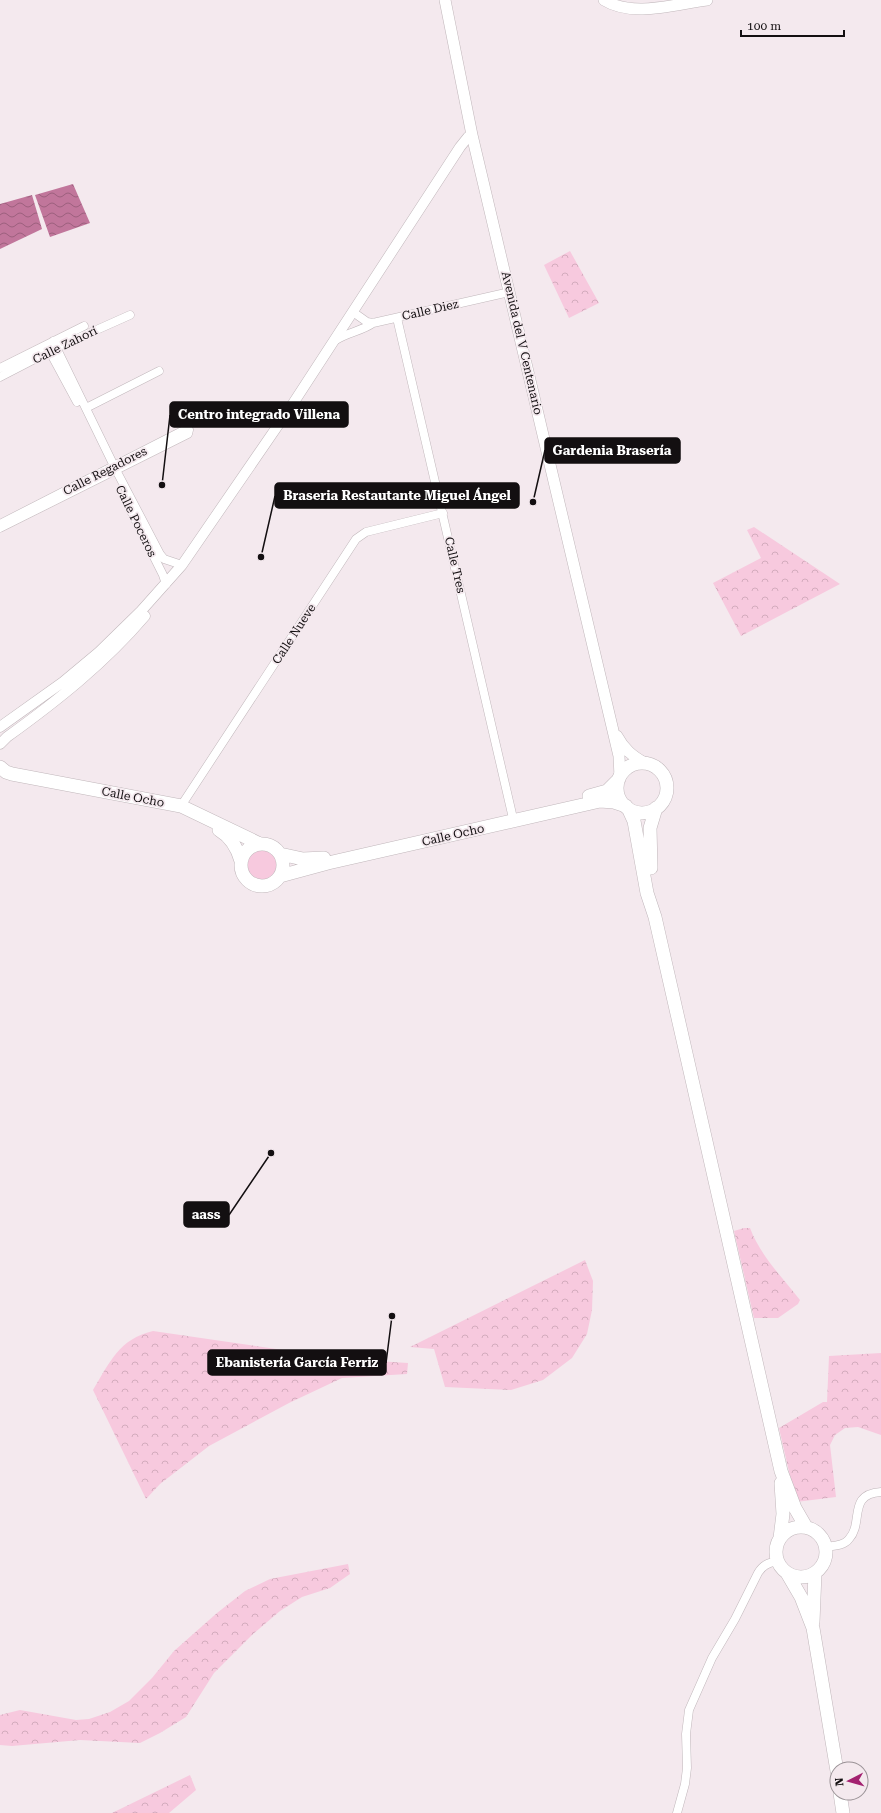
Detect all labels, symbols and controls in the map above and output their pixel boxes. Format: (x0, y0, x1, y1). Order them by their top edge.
scale bar (741, 12, 844, 38)
text: 100 m (747, 19, 781, 33)
street label: Avenida del V Centenario (499, 270, 545, 416)
street label: Calle Diez (400, 297, 460, 323)
street label: Calle Zahorí (30, 323, 100, 367)
callout: Centro integrado Villena (170, 402, 348, 427)
text: Centro integrado Villena (178, 407, 340, 422)
callout: Gardenia Brasería (545, 438, 680, 463)
text: Gardenia Brasería (553, 443, 672, 458)
street label: Calle Regadores (61, 444, 149, 498)
street label: Calle Poceros (113, 483, 160, 559)
callout: Braseria Restautante Miguel Ángel (275, 483, 519, 508)
text: Braseria Restautante Miguel Ángel (283, 487, 512, 503)
street label: Calle Tres (442, 536, 468, 595)
street label: Calle Nueve (269, 601, 319, 667)
street label: Calle Ocho (100, 784, 166, 810)
street label: Calle Ocho (420, 821, 486, 849)
callout: aass (184, 1202, 229, 1227)
text: aass (192, 1207, 221, 1222)
callout: Ebanistería García Ferriz (208, 1350, 386, 1375)
text: Ebanistería García Ferriz (216, 1355, 379, 1370)
north arrow (829, 1761, 869, 1801)
text: N (833, 1777, 846, 1787)

